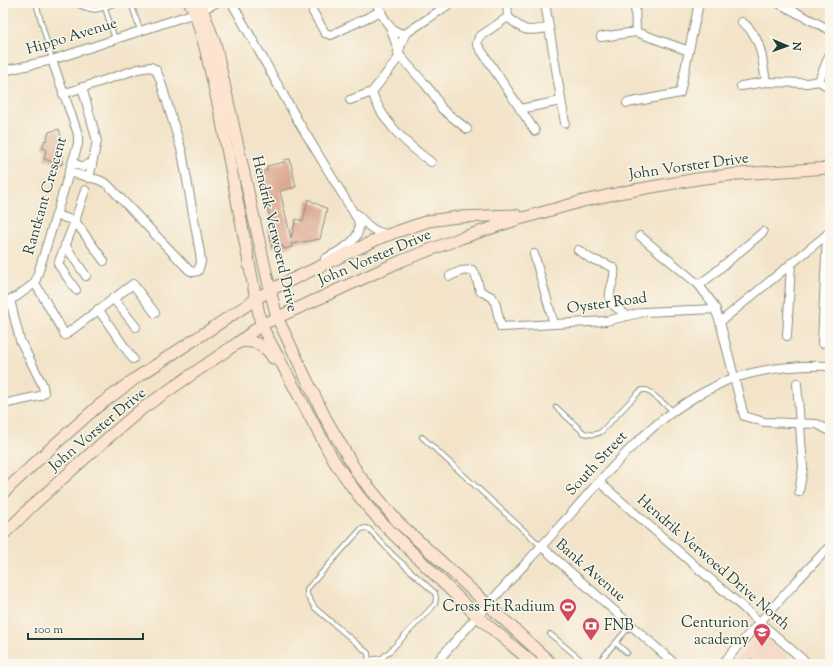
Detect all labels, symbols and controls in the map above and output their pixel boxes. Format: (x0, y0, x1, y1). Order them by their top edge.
street label: Hippo Avenue (24, 13, 120, 61)
north arrow (767, 26, 807, 66)
text: N (788, 41, 804, 51)
street label: Rantkant Crescent (19, 135, 73, 257)
street label: John Vorster Drive (627, 148, 750, 186)
street label: Hendrik Verwoerd Drive (246, 154, 302, 314)
street label: John Vorster Drive (314, 225, 435, 292)
street label: Oyster Road (566, 288, 649, 320)
street label: John Vorster Drive (44, 383, 151, 477)
street label: South Street (561, 427, 633, 501)
street label: Hendrik Verwoed Drive North (632, 490, 794, 636)
street label: Bank Avenue (550, 535, 630, 607)
place label: Cross Fit Radium (443, 597, 556, 618)
sports icon: Cross Fit Radium (558, 597, 578, 622)
place label: Centurion academy (681, 613, 750, 651)
scale bar (28, 615, 143, 641)
bank icon: FNB (581, 616, 601, 641)
place label: FNB (604, 616, 634, 637)
text: 100 m (34, 621, 63, 639)
school or university icon: Centurion academy (752, 622, 772, 647)

